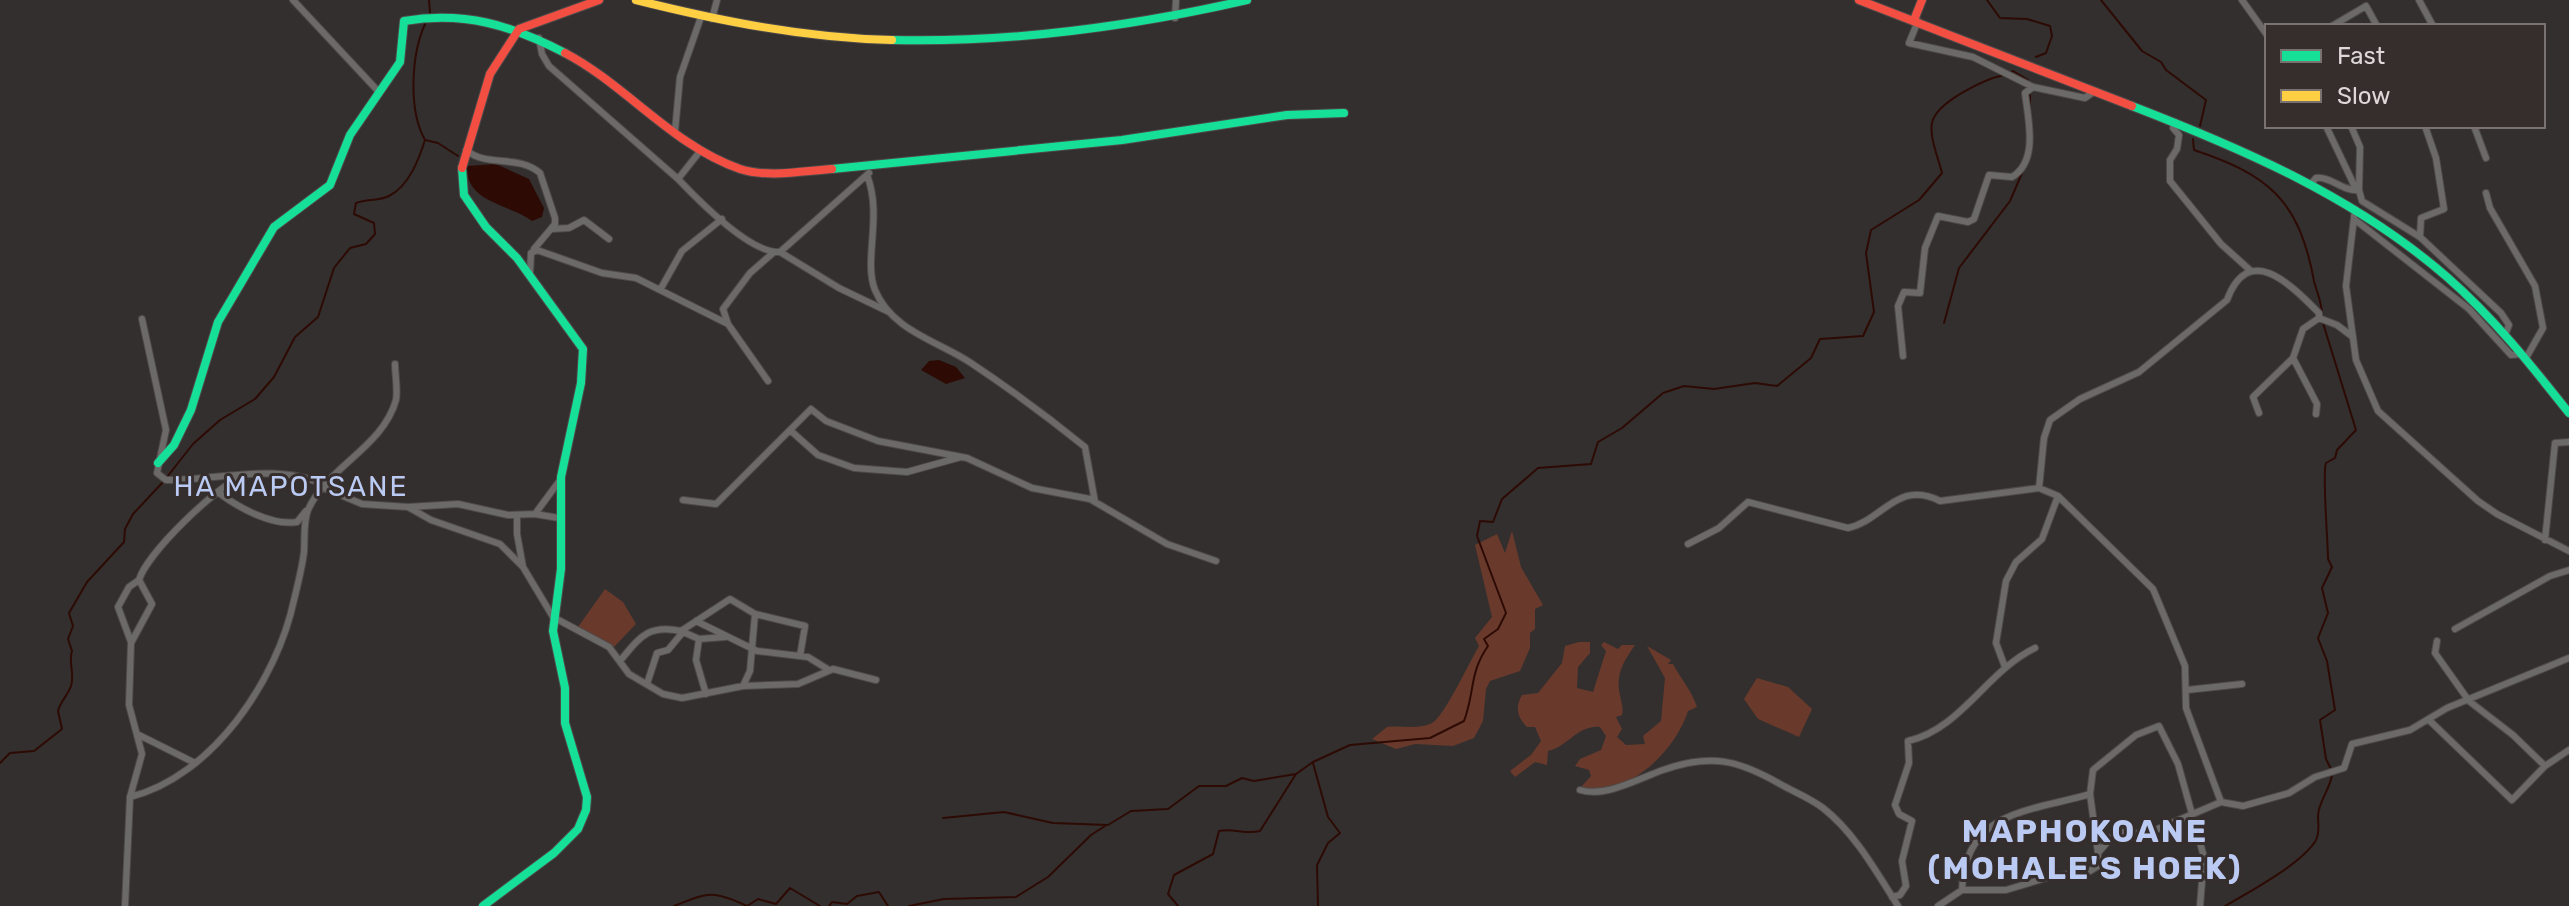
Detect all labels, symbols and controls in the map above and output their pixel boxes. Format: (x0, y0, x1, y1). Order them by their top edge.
legend (2265, 24, 2545, 128)
text: Fast (2337, 42, 2385, 70)
text: Slow (2337, 82, 2390, 110)
district label: HA MAPOTSANE (174, 470, 408, 503)
district label: MAPHOKOANE (MOHALE'S HOEK) (1927, 812, 2243, 887)

